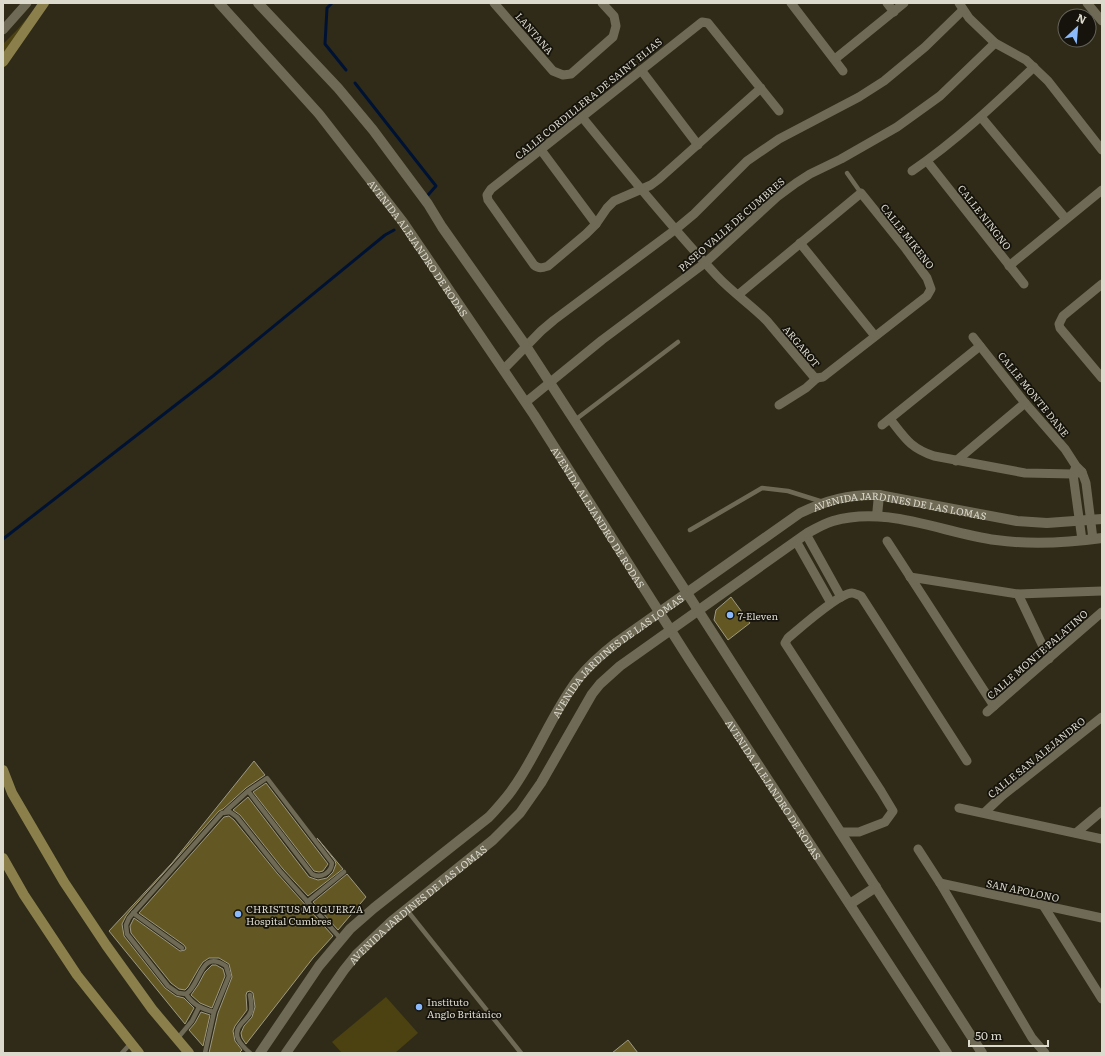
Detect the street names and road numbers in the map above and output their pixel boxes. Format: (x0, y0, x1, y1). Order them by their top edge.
street label: LANTANA (513, 9, 558, 58)
street label: CALLE CORDILLERA DE SAINT ELIAS (511, 34, 665, 162)
street label: PASEO VALLE DE CUMBRES (675, 174, 787, 274)
street label: AVENIDA ALEJANDRO DE RODAS (365, 176, 472, 319)
street label: CALLE NINGNO (955, 181, 1016, 253)
street label: CALLE MIKENO (878, 200, 939, 272)
street label: ARGAROT (780, 322, 824, 370)
street label: CALLE MONTE DANE (995, 348, 1073, 440)
street label: AVENIDA ALEJANDRO DE RODAS (548, 443, 649, 590)
street label: AVENIDA JARDINES DE LAS LOMAS (810, 487, 988, 523)
street label: AVENIDA JARDINES DE LAS LOMAS (548, 590, 686, 720)
street label: CALLE MONTE PALATINO (983, 606, 1091, 702)
street label: CALLE SAN ALEJANDRO (984, 713, 1088, 801)
street label: AVENIDA ALEJANDRO DE RODAS (723, 716, 826, 862)
street label: AVENIDA JARDINES DE LAS LOMAS (344, 841, 489, 967)
street label: SAN APOLONO (985, 875, 1061, 905)

